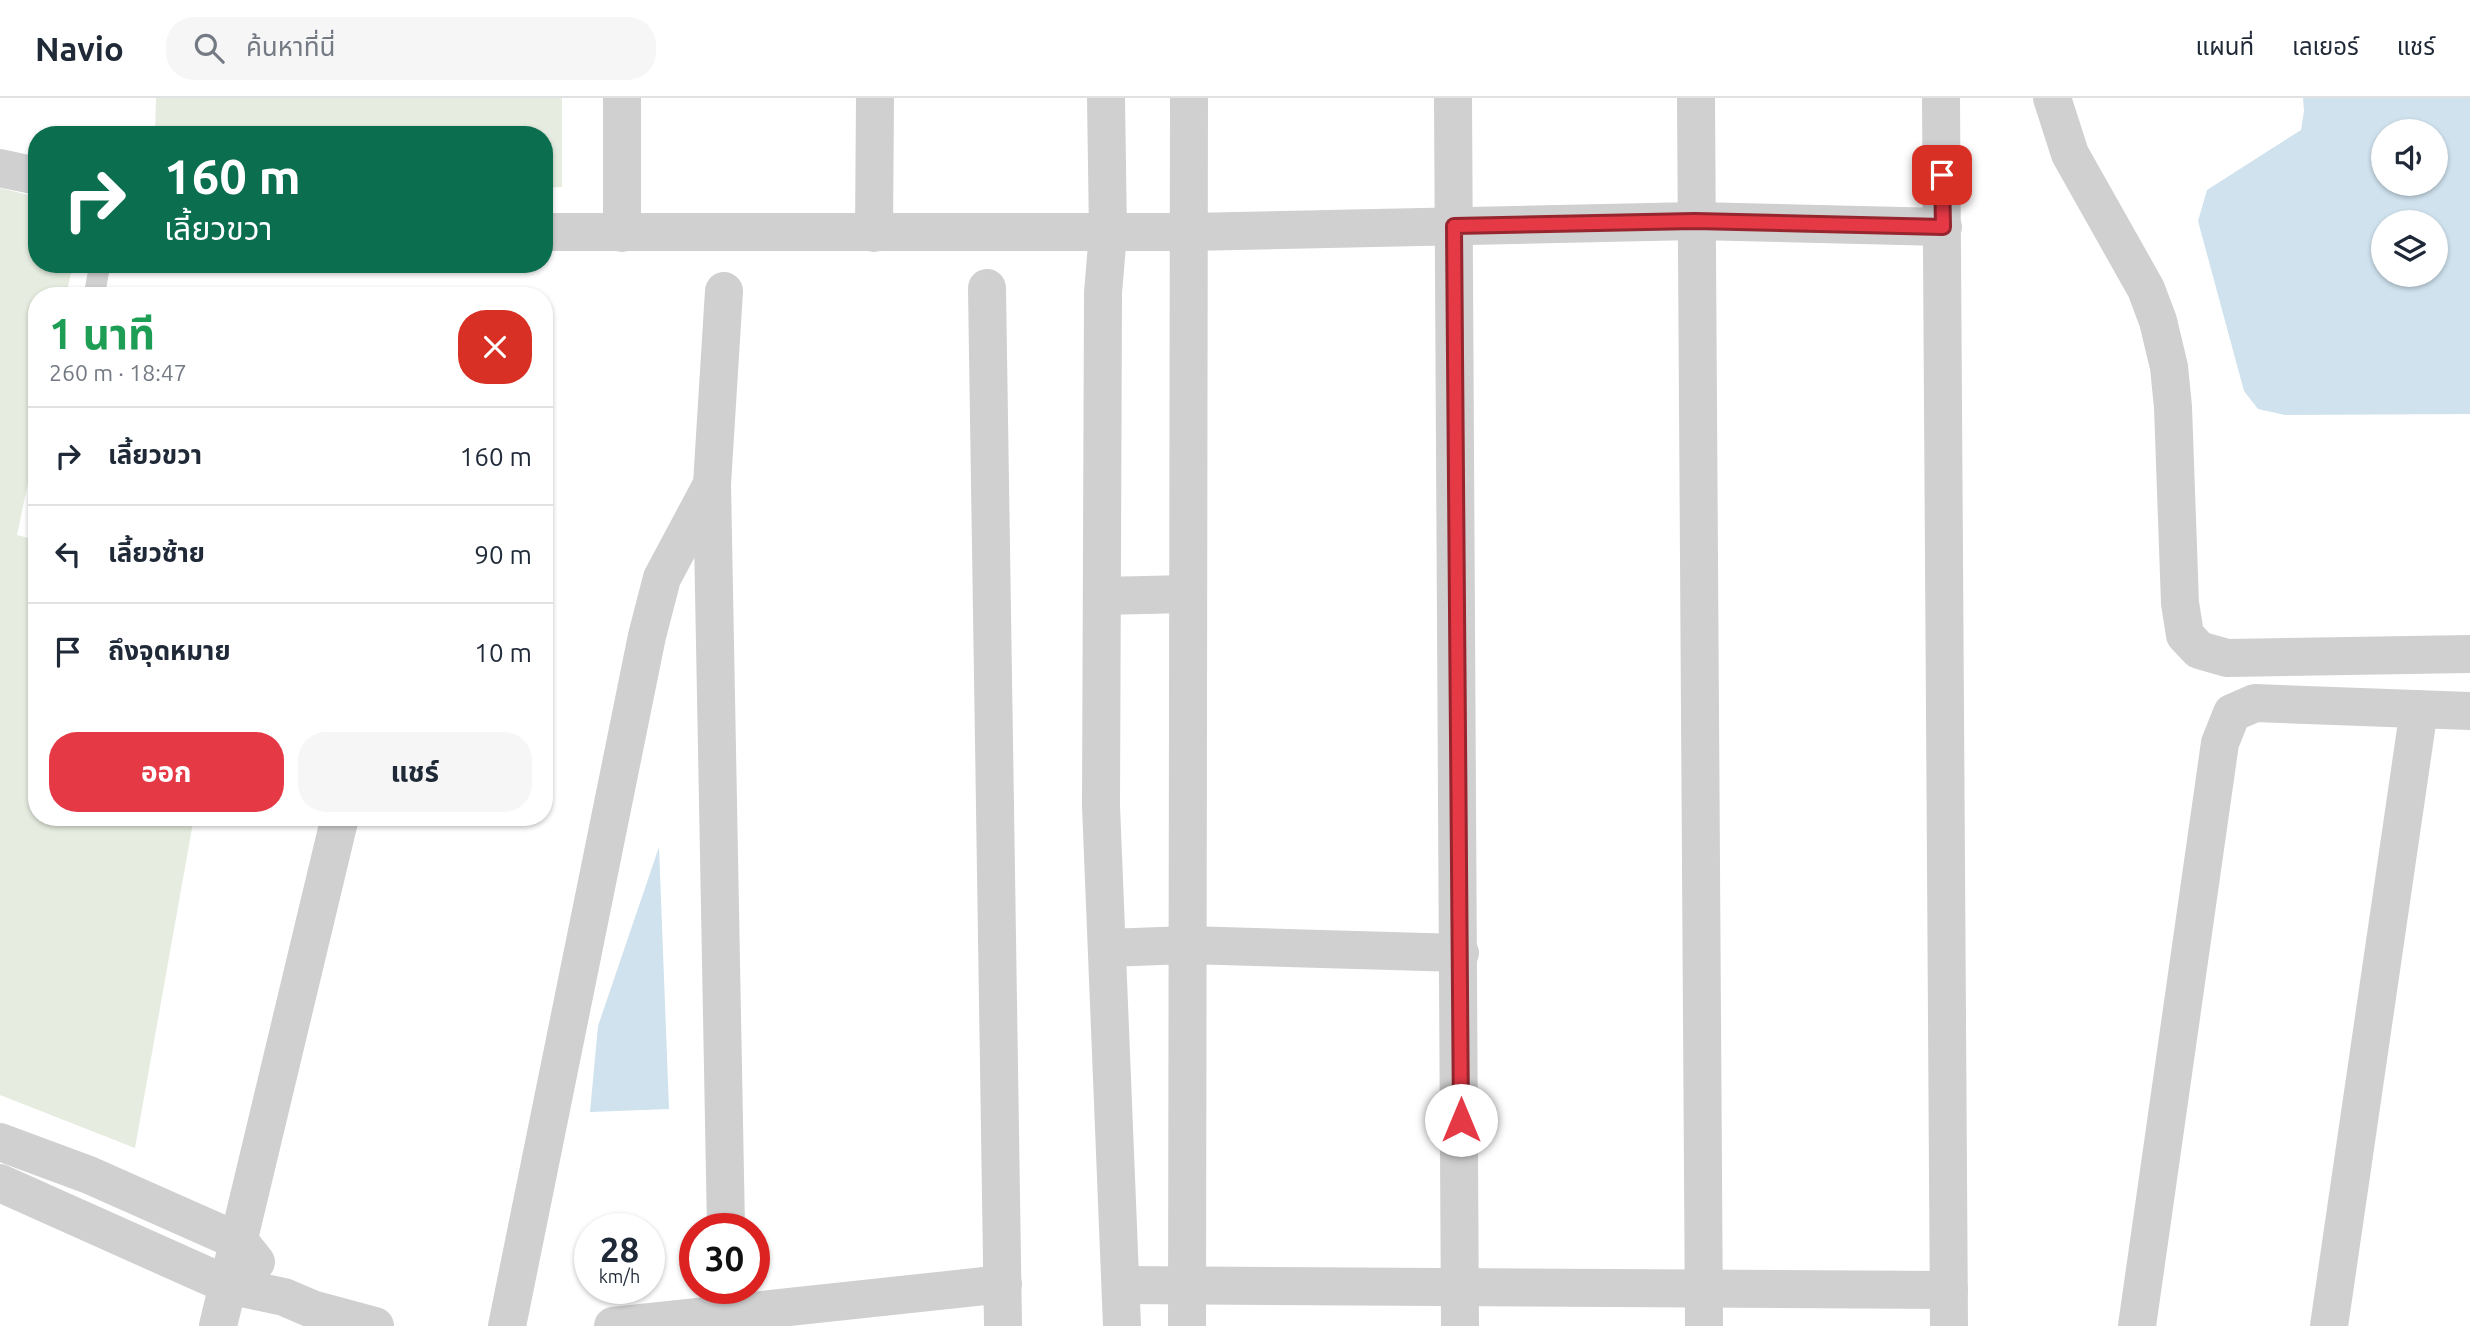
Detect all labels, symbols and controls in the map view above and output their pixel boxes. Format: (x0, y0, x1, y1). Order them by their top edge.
search box (166, 17, 656, 80)
icon: search (190, 29, 228, 67)
text: Navio (35, 30, 124, 67)
text: ค้นหาที่นี่ (246, 32, 335, 61)
text: แผนที่ (2196, 33, 2254, 60)
text: เลเยอร์ (2292, 33, 2359, 60)
text: แชร์ (2397, 33, 2435, 60)
map controls (2371, 119, 2448, 287)
button: sound (2371, 119, 2448, 196)
pin (1912, 145, 1972, 205)
text: 160 m (164, 148, 301, 203)
icon: right (49, 154, 140, 245)
icon: arrive (1923, 156, 1961, 194)
text: เลี้ยวขวา (164, 210, 272, 246)
button: layers (2371, 210, 2448, 287)
text: 1 นาที (49, 310, 155, 357)
button: close (458, 310, 532, 384)
text: 260 m · 18:47 (49, 360, 187, 385)
icon: right (49, 437, 87, 475)
text: เลี้ยวขวา (108, 440, 202, 469)
text: 160 m (460, 442, 532, 471)
icon: left (49, 535, 87, 573)
text: เลี้ยวซ้าย (108, 538, 205, 567)
text: 90 m (474, 540, 532, 569)
icon: arrive (49, 633, 87, 671)
text: ถึงจุดหมาย (108, 636, 231, 665)
text: 10 m (474, 638, 532, 667)
button: ออก (49, 732, 284, 812)
button: แชร์ (298, 732, 532, 812)
position arrow (1424, 1083, 1498, 1157)
speed limit sign: 30 (679, 1213, 770, 1304)
text: 28 (600, 1229, 639, 1269)
text: km/h (599, 1266, 640, 1286)

